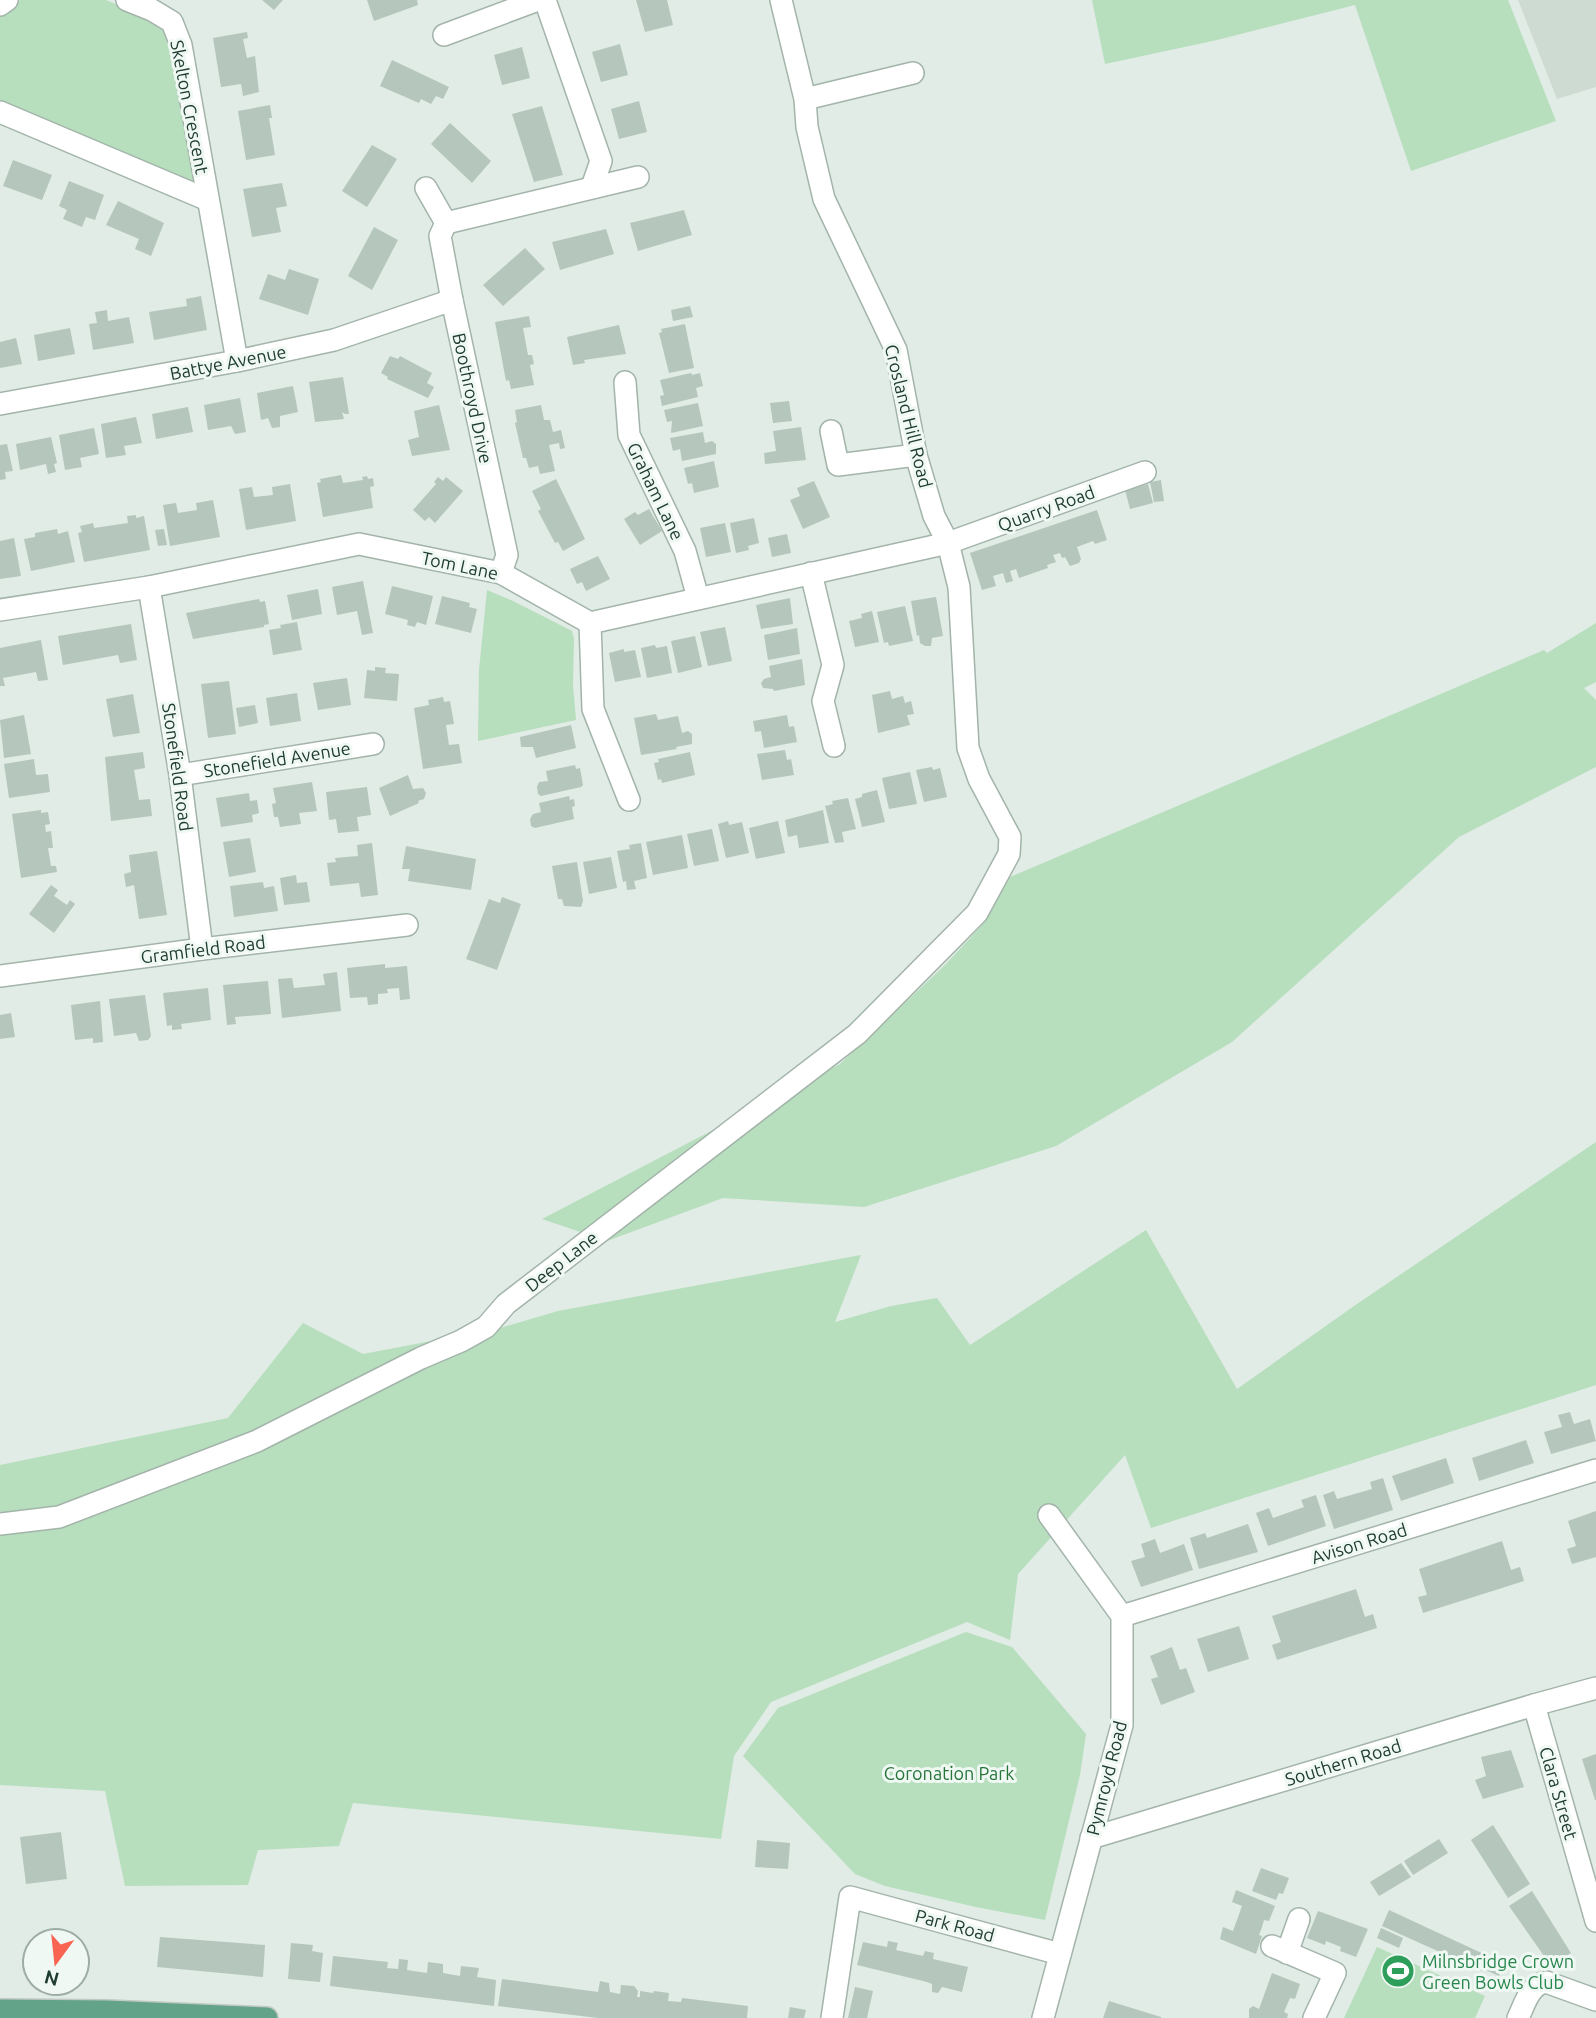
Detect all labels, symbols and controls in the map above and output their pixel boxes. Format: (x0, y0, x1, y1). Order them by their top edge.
street label: Skelton Crescent (167, 38, 213, 176)
street label: Boothroyd Drive (449, 331, 497, 465)
street label: Battye Avenue (168, 341, 288, 383)
street label: Crosland Hill Road (882, 342, 936, 490)
street label: Graham Lane (624, 439, 688, 543)
street label: Quarry Road (995, 481, 1098, 536)
street label: Tom Lane (420, 547, 500, 583)
street label: Stonefield Road (159, 702, 197, 832)
street label: Stonefield Avenue (202, 738, 352, 780)
street label: Gramfield Road (139, 931, 267, 967)
street label: Deep Lane (521, 1227, 601, 1295)
street label: Avison Road (1309, 1519, 1409, 1567)
street label: Pymroyd Road (1082, 1719, 1130, 1837)
street label: Southern Road (1283, 1735, 1403, 1789)
street label: Clara Street (1536, 1744, 1582, 1842)
park label: Coronation Park (884, 1763, 1014, 1783)
street label: Park Road (913, 1905, 997, 1945)
north arrow (21, 1927, 91, 1997)
place label: Milnsbridge Crown Green Bowls Club (1422, 1951, 1574, 1992)
sports icon: Milnsbridge Crown Green Bowls Club (1379, 1952, 1417, 1990)
text: N (42, 1966, 61, 1991)

